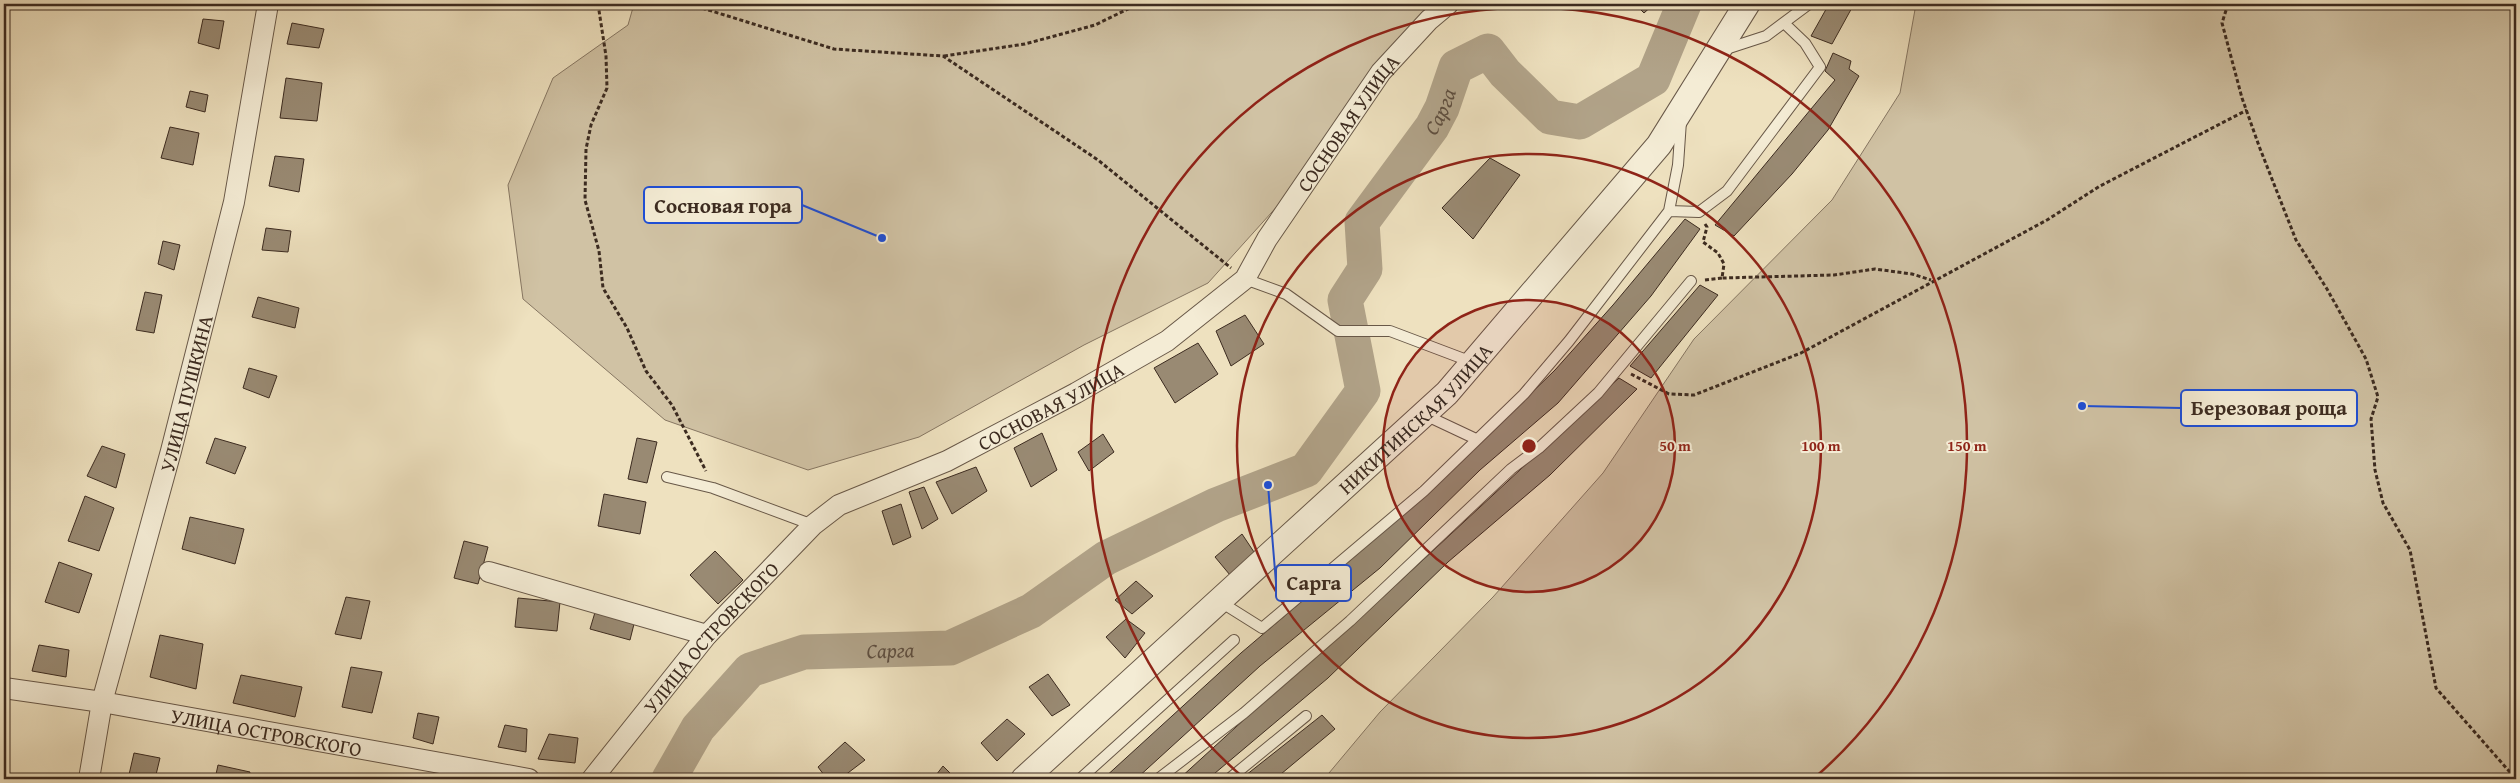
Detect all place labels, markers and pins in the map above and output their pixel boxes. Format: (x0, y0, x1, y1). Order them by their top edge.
callout: Сосновая гора (644, 187, 802, 223)
callout: Березовая роща (2181, 390, 2357, 426)
centre of rings (1520, 437, 1538, 455)
callout: Сарга (1276, 565, 1351, 601)

